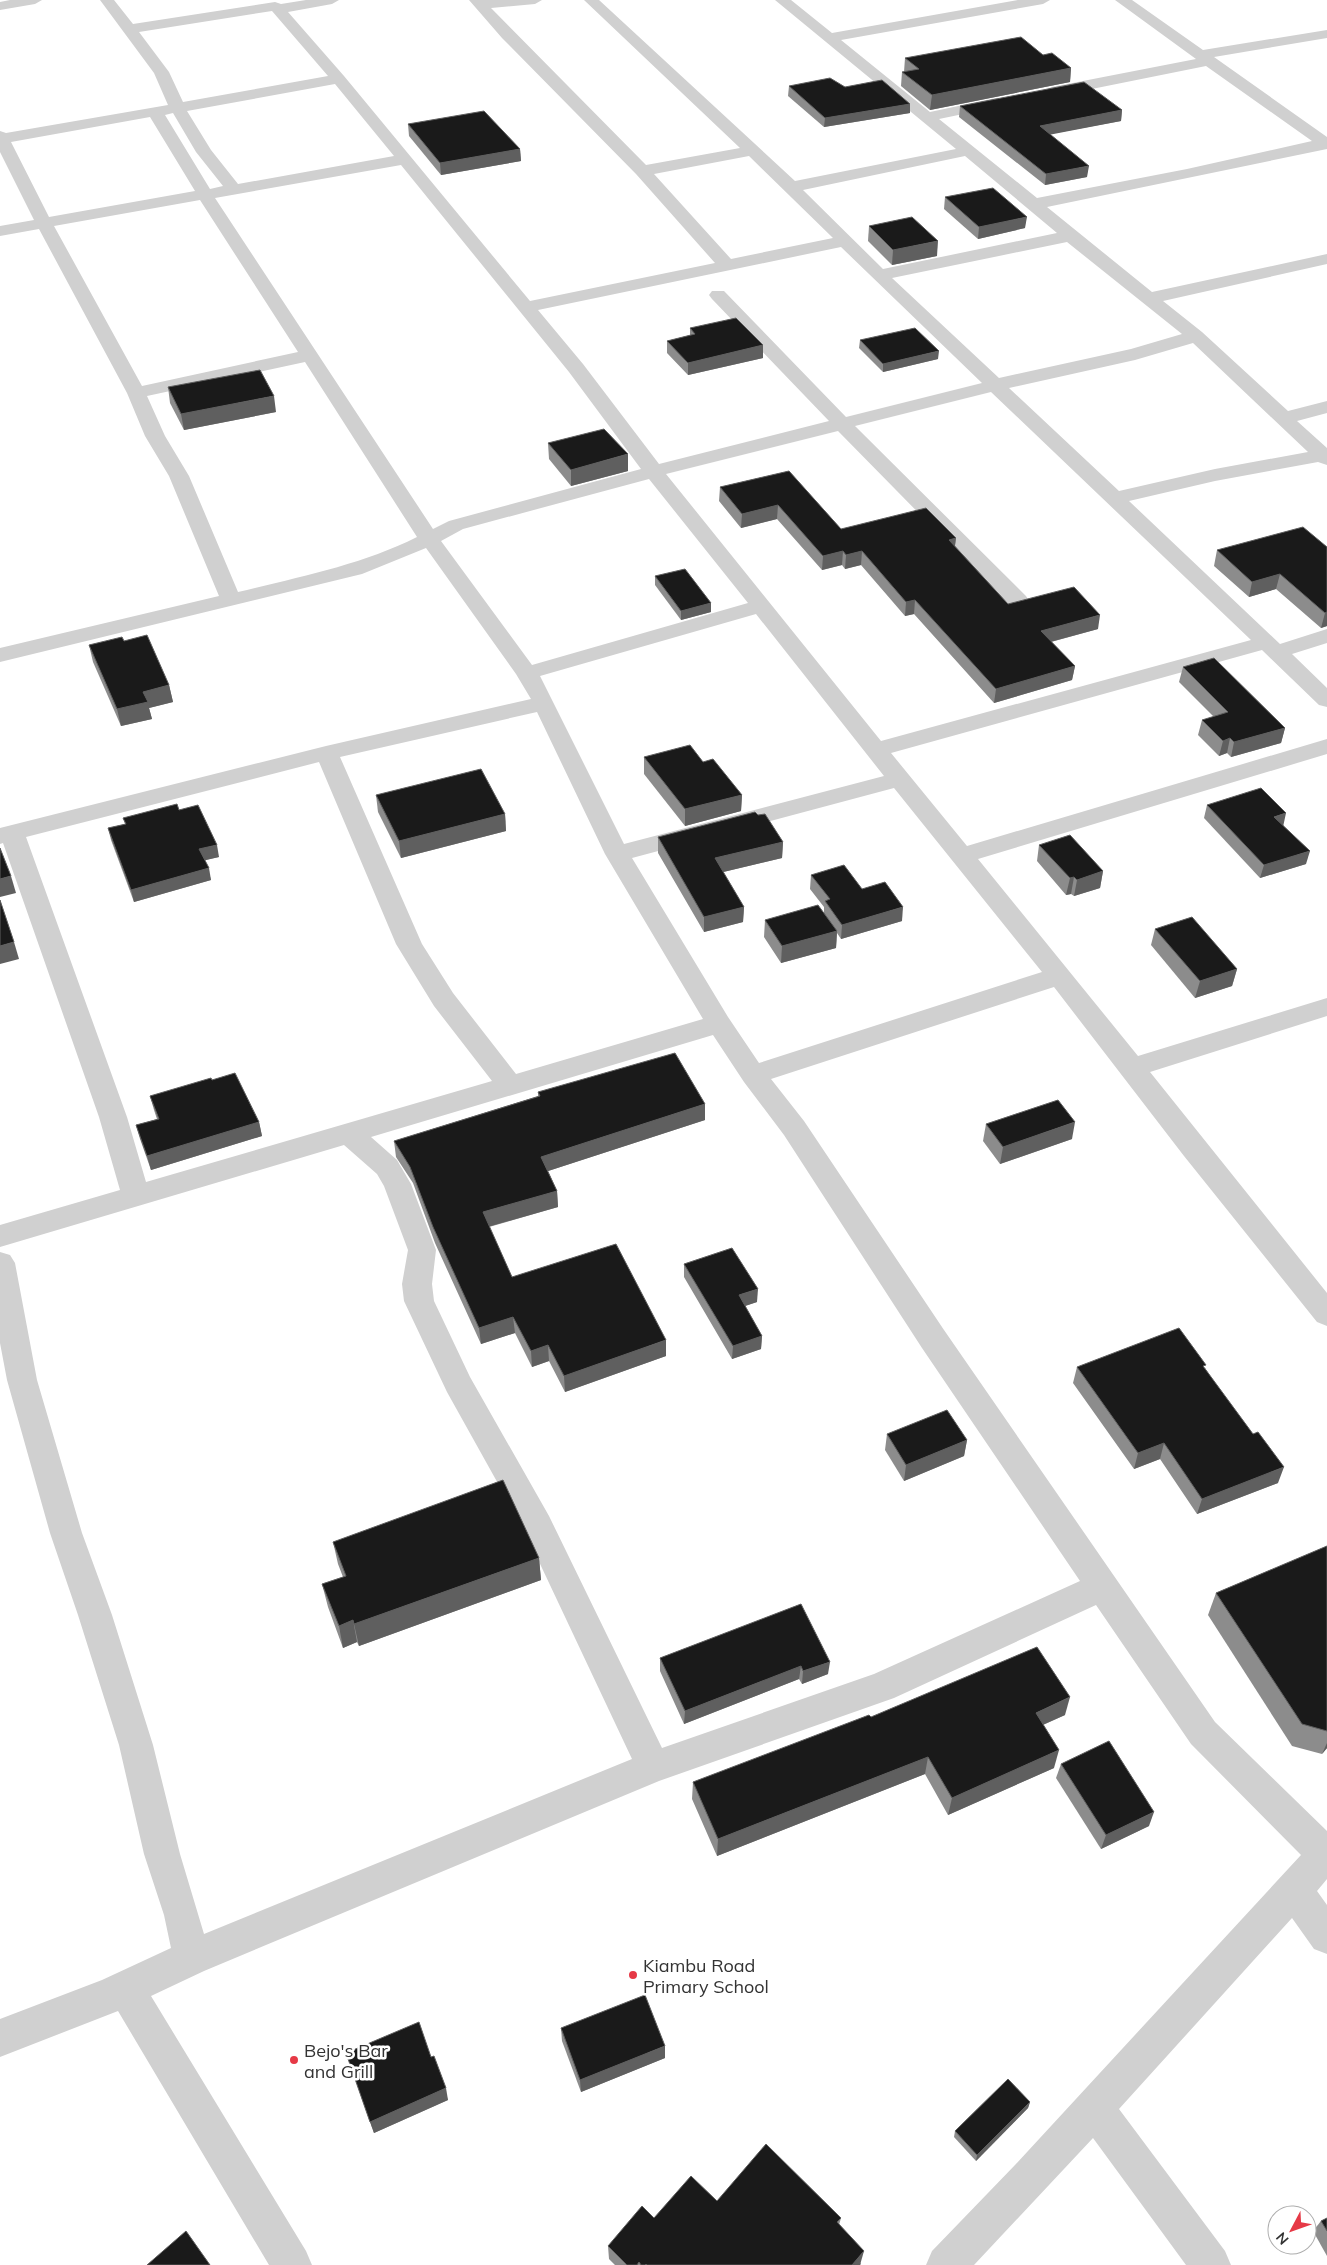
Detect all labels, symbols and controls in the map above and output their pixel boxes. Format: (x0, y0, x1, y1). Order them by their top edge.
place label: Kiambu Road Primary School (643, 1954, 769, 1998)
marker: Kiambu Road Primary School (627, 1969, 639, 1981)
place label: Bejo's Bar and Grill (304, 2039, 388, 2083)
marker: Bejo's Bar and Grill (288, 2054, 300, 2066)
north arrow (1267, 2205, 1317, 2255)
text: N (1272, 2229, 1292, 2248)

